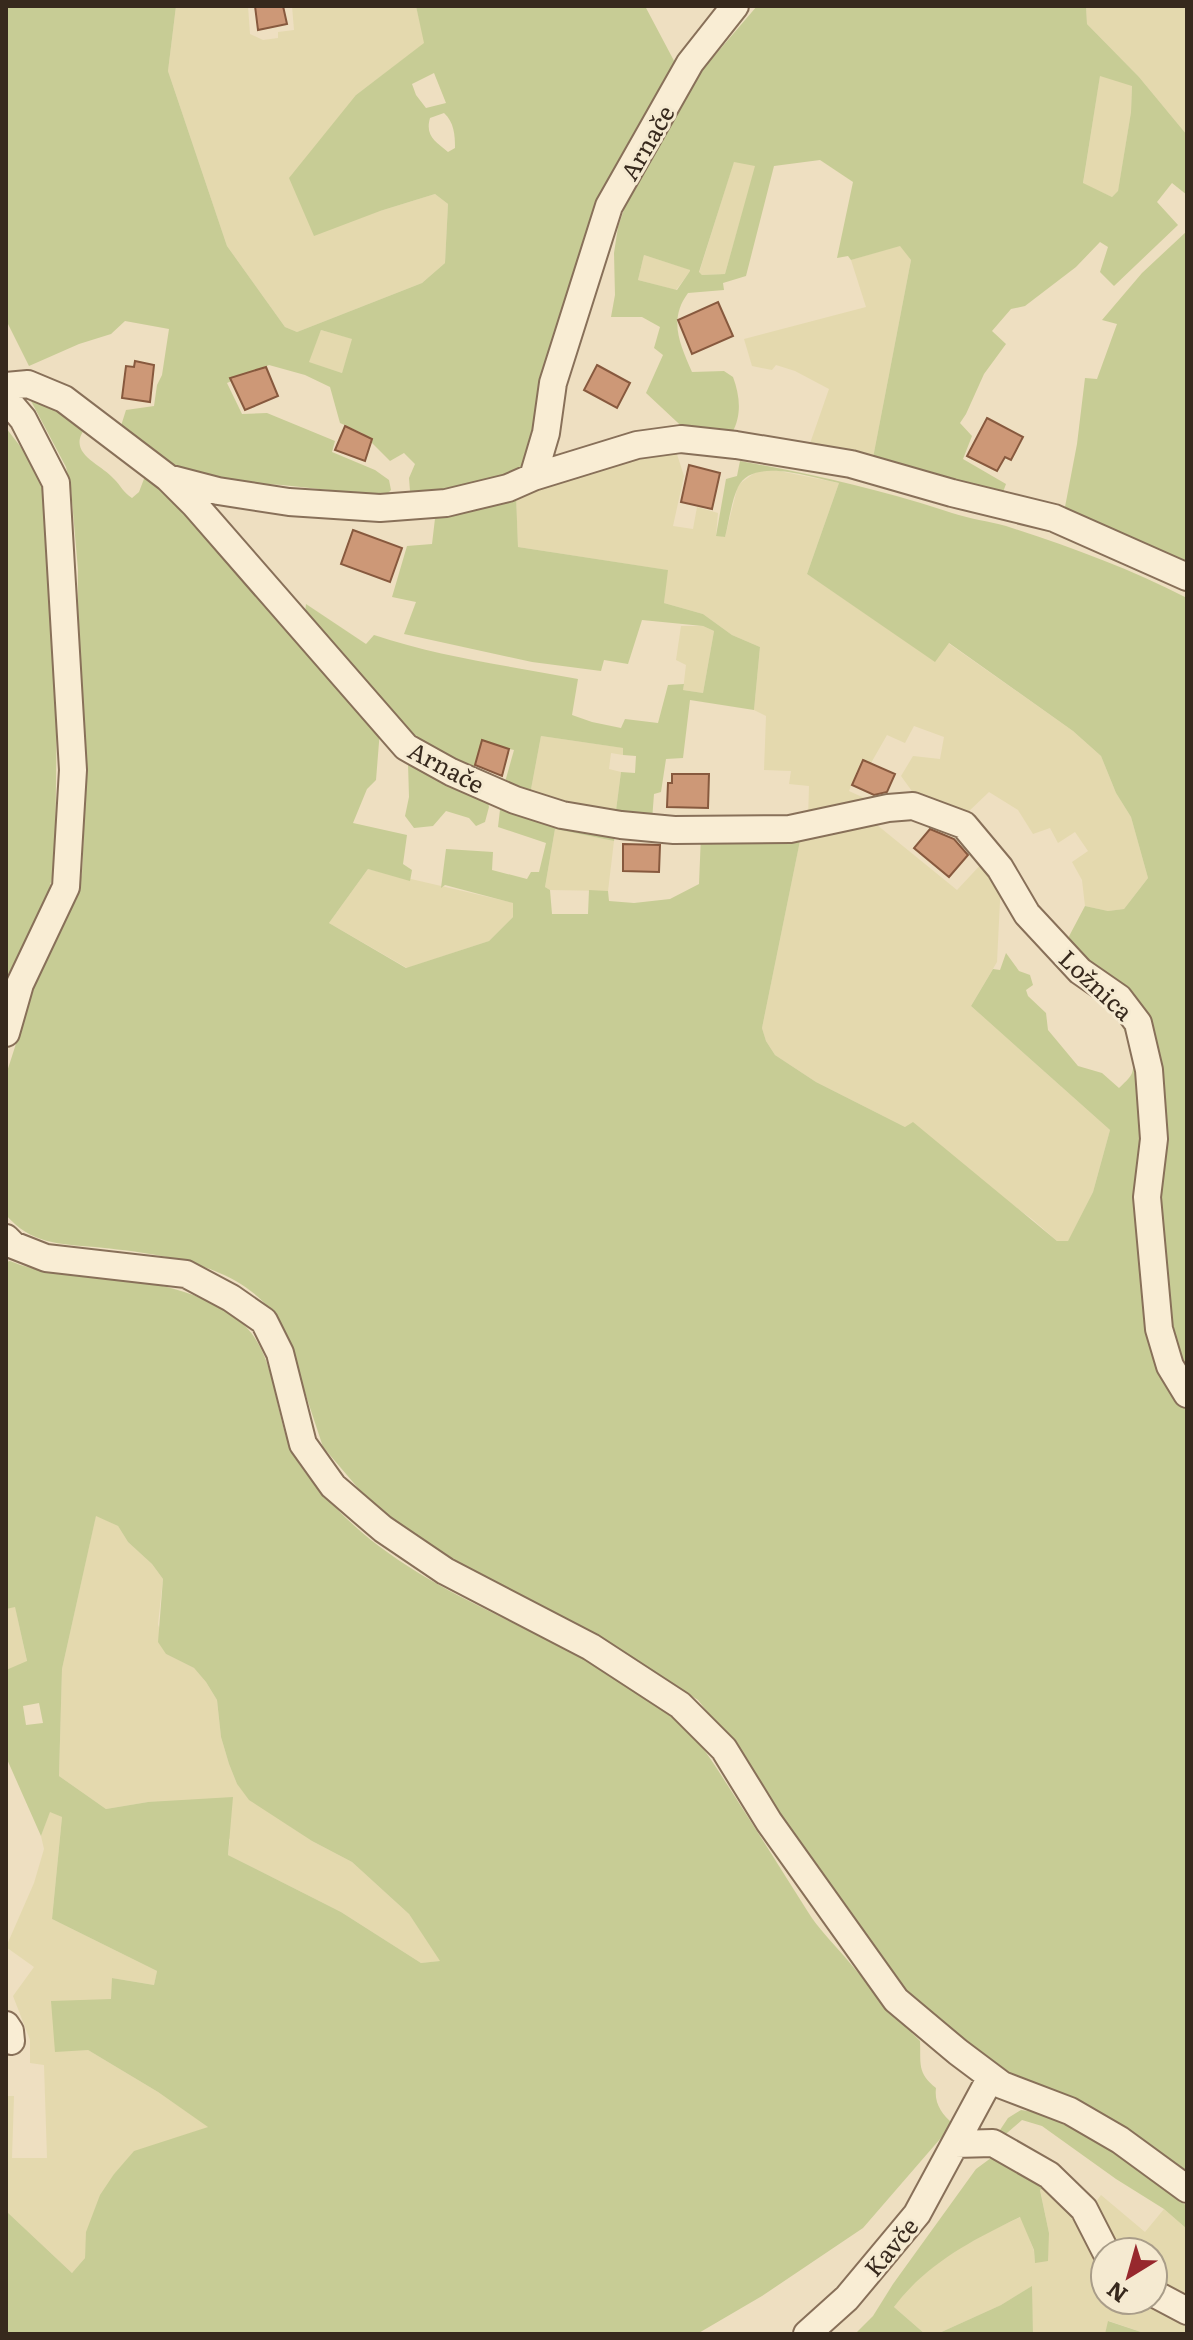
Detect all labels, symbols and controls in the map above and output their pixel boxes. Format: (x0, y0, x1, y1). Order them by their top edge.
street label: Arnače (610, 98, 682, 186)
street label: Arnače (403, 731, 491, 801)
street label: Ložnica (1052, 941, 1142, 1027)
street label: Kavče (855, 2209, 925, 2283)
north arrow (1089, 2236, 1169, 2316)
text: N (1099, 2274, 1133, 2312)

